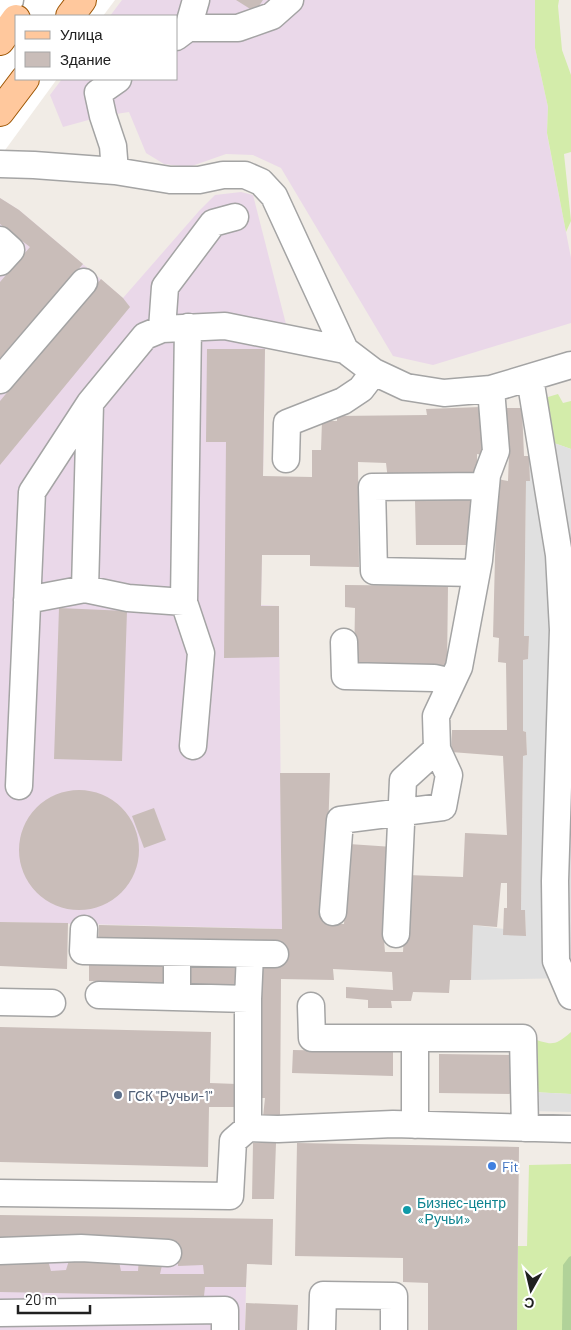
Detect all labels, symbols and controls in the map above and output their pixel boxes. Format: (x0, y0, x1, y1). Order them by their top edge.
legend (15, 15, 178, 80)
text: Улица (60, 25, 103, 43)
text: Здание (60, 50, 111, 68)
place label: ГСК "Ручьи-1" (128, 1087, 213, 1104)
marker: ГСК "Ручьи-1" (112, 1089, 124, 1101)
place label: Fit (502, 1158, 519, 1175)
marker: Fit (486, 1160, 498, 1172)
place label: Бизнес-центр «Ручьи» (417, 1194, 506, 1227)
marker: Бизнес-центр «Ручьи» (401, 1204, 413, 1216)
north arrow (506, 1265, 556, 1315)
scale bar (18, 1282, 90, 1314)
text: 20 m (25, 1290, 57, 1308)
text: С (523, 1294, 535, 1312)

